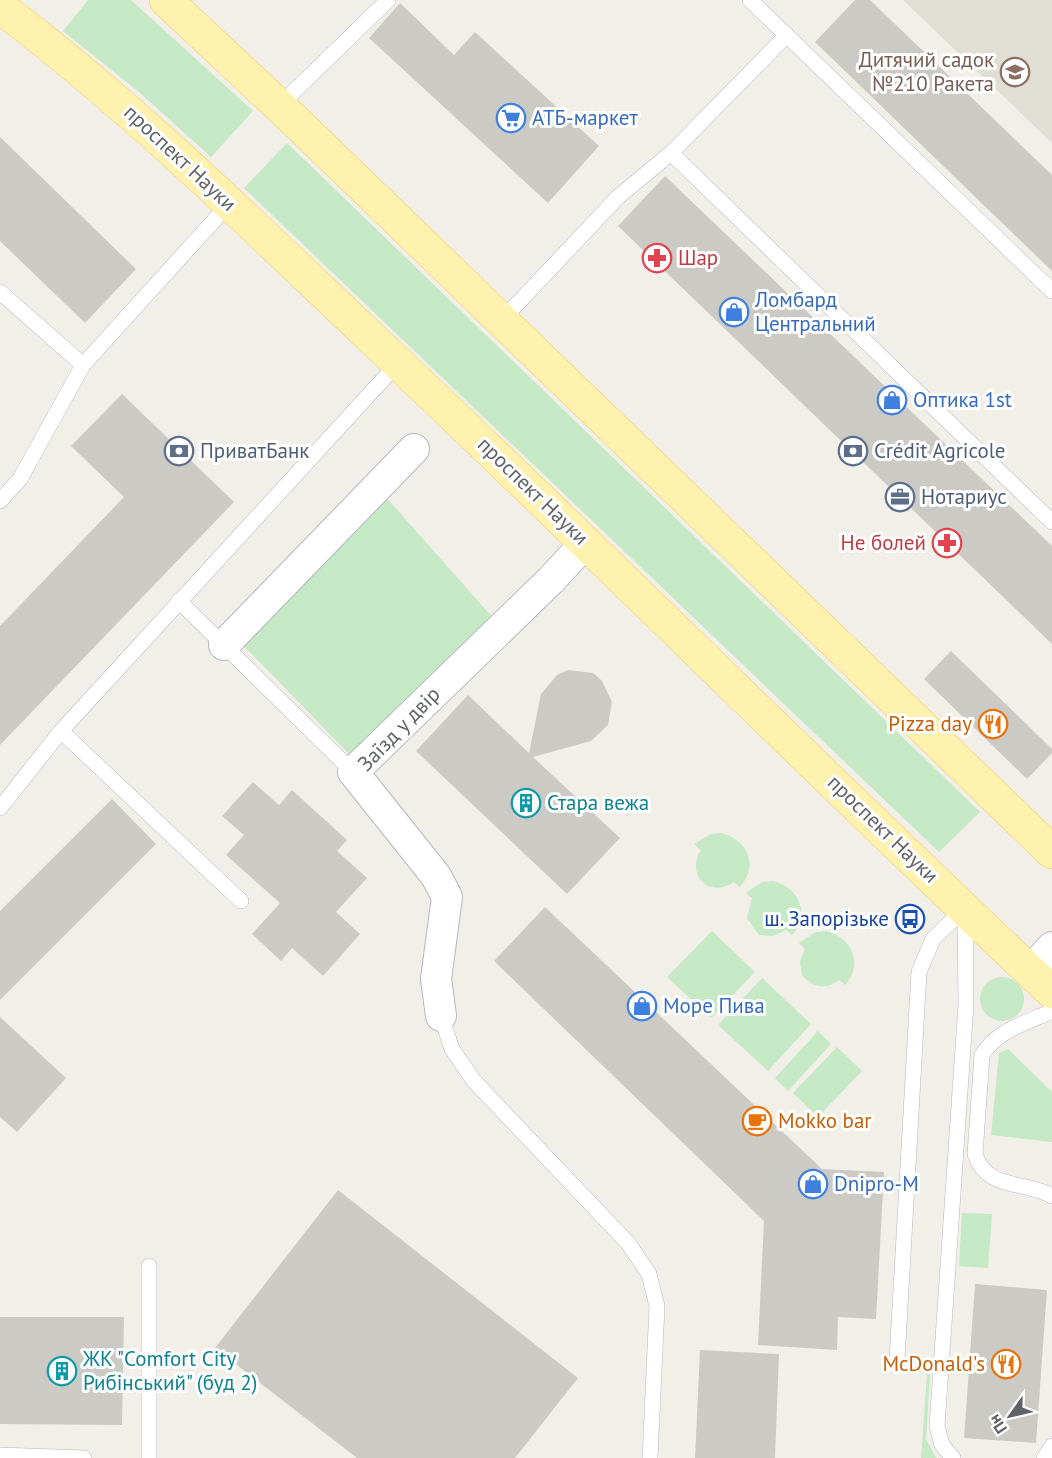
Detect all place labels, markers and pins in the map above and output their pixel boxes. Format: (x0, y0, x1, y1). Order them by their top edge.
place label: Дитячий садок №210 Ракета (859, 46, 994, 97)
school or university icon: Дитячий садок №210 Ракета (999, 56, 1031, 88)
supermarket icon: АТБ-маркет (495, 102, 527, 134)
place label: АТБ-маркет (532, 104, 638, 131)
pharmacy icon: Шар (641, 242, 673, 274)
place label: Шар (678, 244, 718, 271)
place label: Ломбард Центральний (754, 286, 876, 337)
shop icon: Ломбард Центральний (718, 296, 750, 328)
shop icon: Оптика 1st (876, 384, 908, 416)
place label: Оптика 1st (913, 386, 1012, 413)
bank icon: ПриватБанк (163, 435, 195, 467)
bank icon: Crédit Agricole (837, 435, 869, 467)
place label: ПриватБанк (200, 437, 309, 464)
place label: Crédit Agricole (874, 437, 1006, 464)
office icon: Нотариус (884, 481, 916, 513)
place label: Нотариус (921, 483, 1007, 510)
pharmacy icon: Не болей (931, 527, 963, 559)
place label: Не болей (841, 529, 926, 556)
restaurant icon: Pizza day (977, 708, 1009, 740)
place label: Pizza day (888, 710, 972, 737)
building icon: Стара вежа (510, 787, 542, 819)
place label: Стара вежа (547, 789, 649, 816)
bus stop icon: ш. Запорізьке (894, 903, 926, 935)
place label: ш. Запорізьке (764, 905, 889, 932)
shop icon: Море Пива (626, 990, 658, 1022)
place label: Море Пива (663, 992, 765, 1019)
cafe icon: Mokko bar (741, 1105, 773, 1137)
place label: Mokko bar (778, 1107, 872, 1134)
shop icon: Dnipro-M (797, 1168, 829, 1200)
place label: Dnipro-M (834, 1170, 919, 1197)
place label: ЖК "Comfort City Рибінський" (буд 2) (82, 1345, 258, 1396)
restaurant icon: McDonald's (990, 1348, 1022, 1380)
place label: McDonald's (882, 1350, 985, 1377)
building icon: ЖК "Comfort City Рибінський" (буд 2) (46, 1355, 78, 1387)

